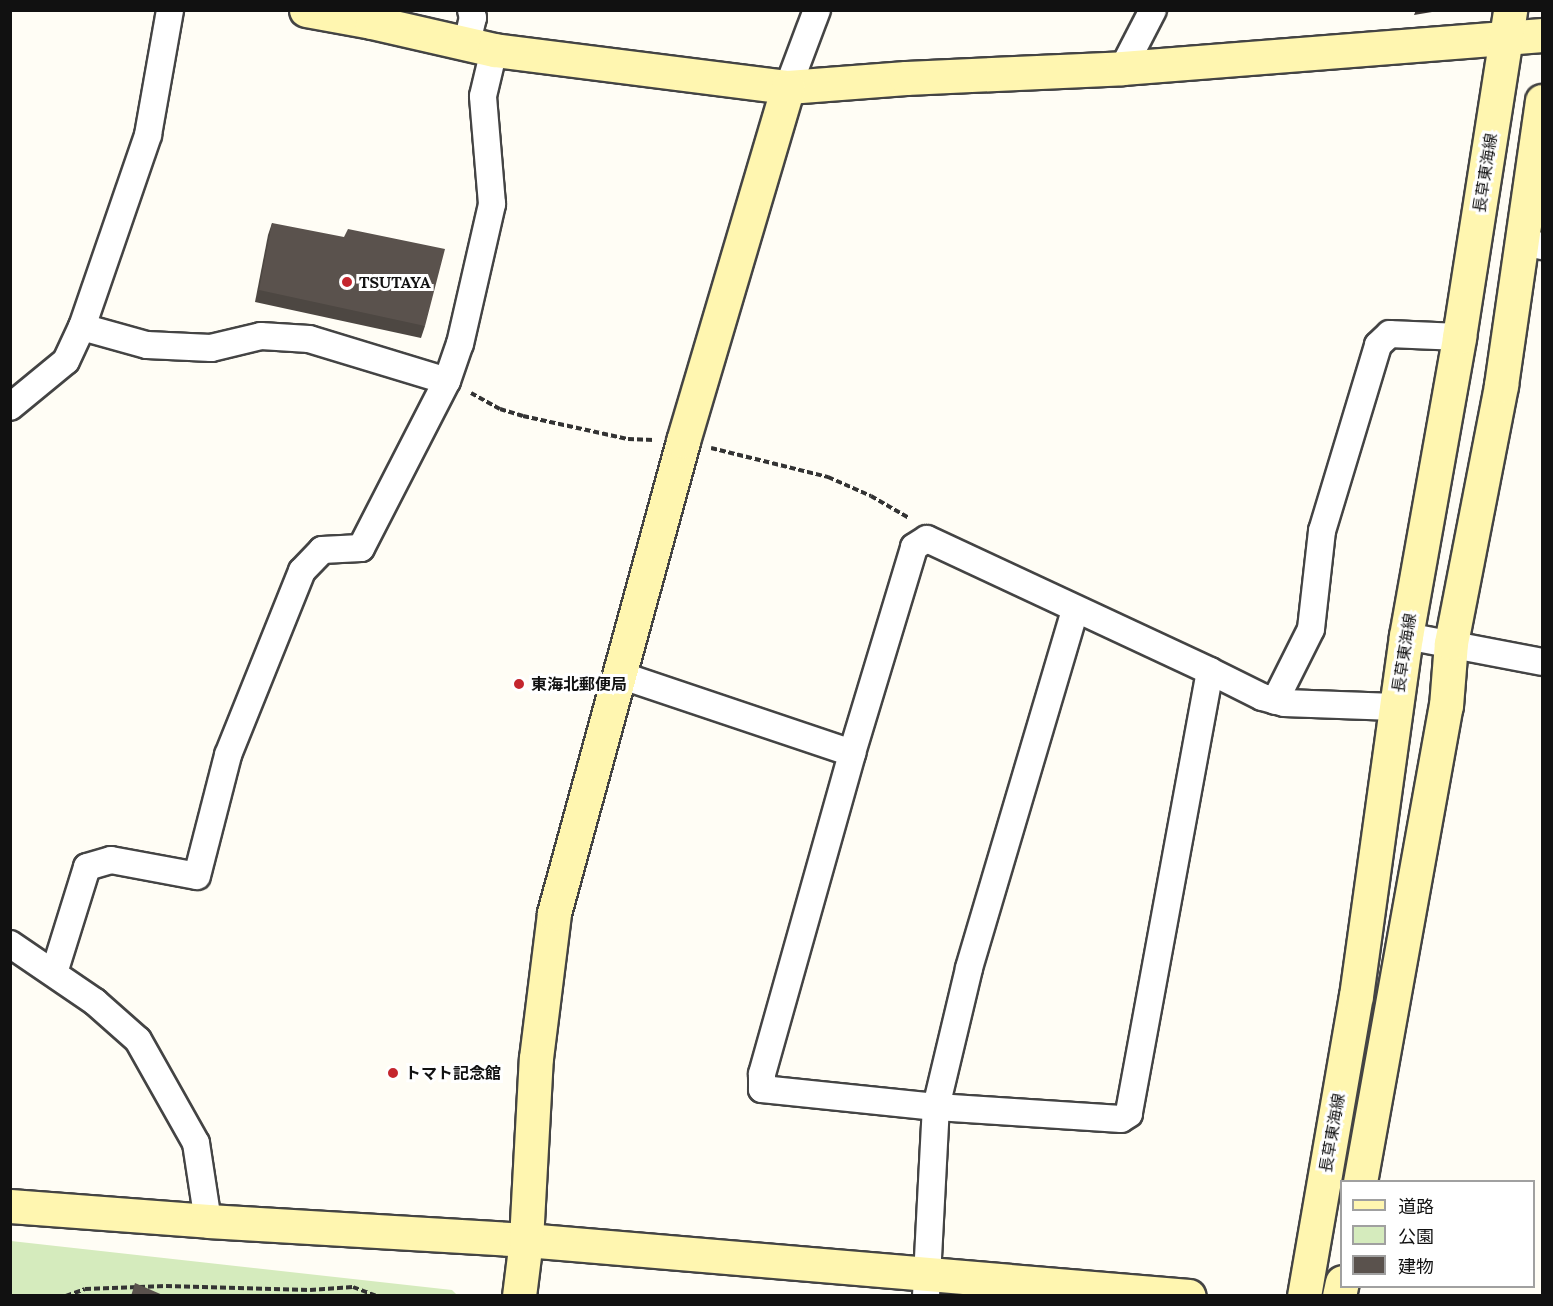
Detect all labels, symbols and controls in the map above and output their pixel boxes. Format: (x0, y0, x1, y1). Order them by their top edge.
street label: 長草東海線 (1469, 132, 1501, 214)
place label: TSUTAYA (359, 272, 431, 292)
marker: TSUTAYA (340, 275, 354, 289)
street label: 長草東海線 (1388, 612, 1420, 694)
place label: 東海北郵便局 (531, 674, 627, 694)
marker: 東海北郵便局 (512, 677, 526, 691)
place label: トマト記念館 (405, 1063, 501, 1083)
marker: トマト記念館 (386, 1066, 400, 1080)
street label: 長草東海線 (1316, 1092, 1348, 1174)
legend (1340, 1180, 1535, 1288)
text: 道路 (1398, 1195, 1434, 1218)
text: 公園 (1398, 1225, 1434, 1248)
text: 建物 (1398, 1255, 1434, 1278)

